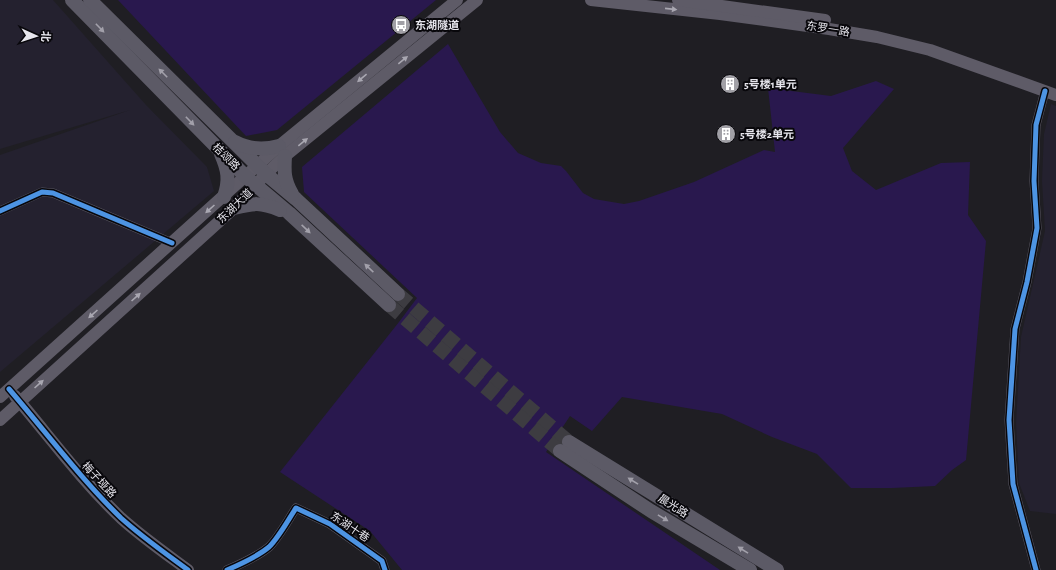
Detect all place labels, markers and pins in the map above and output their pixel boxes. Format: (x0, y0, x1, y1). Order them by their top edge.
bus stop icon: 东湖隧道 (390, 14, 412, 36)
place label: 东湖隧道 (415, 19, 459, 31)
building icon: 5号楼1单元 (719, 73, 741, 95)
place label: 5号楼1单元 (744, 78, 797, 90)
building icon: 5号楼2单元 (715, 123, 737, 145)
place label: 5号楼2单元 (740, 128, 794, 140)

